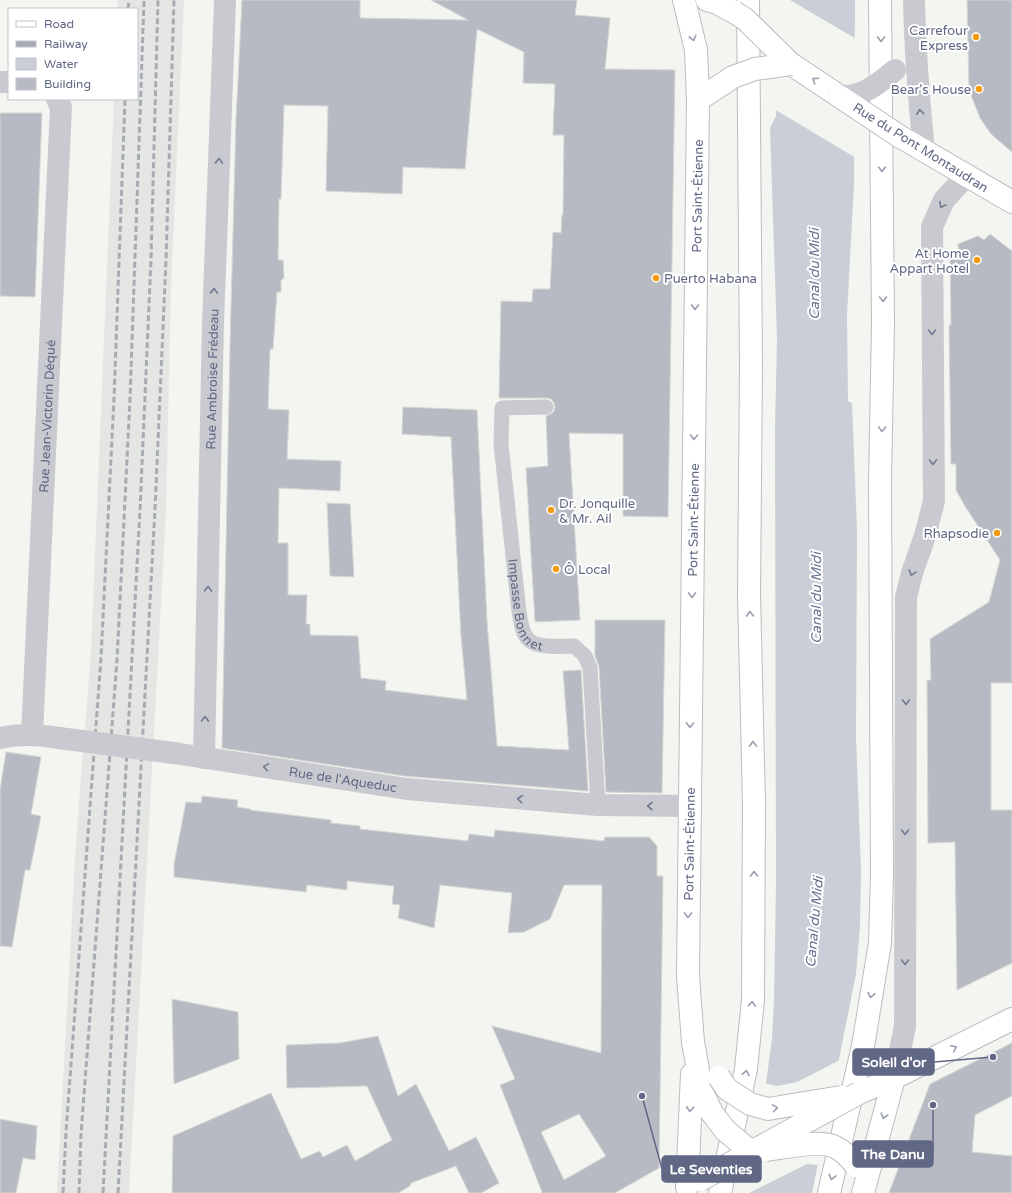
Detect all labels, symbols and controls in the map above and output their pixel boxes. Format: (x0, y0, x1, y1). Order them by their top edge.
legend (8, 8, 138, 100)
text: Road (44, 17, 74, 31)
place label: Carrefour Express (909, 23, 968, 54)
marker: Carrefour Express (971, 32, 981, 42)
one-way arrow (689, 35, 697, 41)
one-way arrow (877, 36, 885, 42)
text: Railway (44, 37, 88, 51)
text: Water (44, 57, 79, 71)
text: Building (44, 77, 91, 91)
one-way arrow (812, 77, 819, 85)
place label: Bear's House (891, 82, 971, 98)
marker: Bear's House (974, 84, 984, 94)
street label: Rue du Pont Montaudran (850, 100, 991, 196)
one-way arrow (916, 109, 925, 115)
street label: Port Saint-Étienne (689, 139, 707, 253)
one-way arrow (215, 158, 223, 164)
one-way arrow (878, 166, 886, 172)
one-way arrow (940, 200, 947, 208)
water label: Canal du Midi (806, 227, 823, 320)
place label: At Home Appart Hotel (889, 246, 969, 277)
marker: At Home Appart Hotel (972, 255, 982, 265)
place label: Puerto Habana (664, 271, 757, 287)
marker: Puerto Habana (651, 273, 661, 283)
one-way arrow (210, 288, 218, 294)
one-way arrow (879, 296, 887, 302)
one-way arrow (691, 304, 699, 310)
street label: Rue Ambroise Frédeau (203, 308, 223, 450)
one-way arrow (928, 329, 936, 335)
street label: Rue Jean-Victorin Déqué (36, 339, 59, 493)
one-way arrow (878, 426, 886, 432)
one-way arrow (690, 434, 698, 440)
one-way arrow (929, 459, 937, 465)
street label: Port Saint-Étienne (685, 463, 703, 577)
place label: Dr. Jonquille & Mr. Ail (559, 496, 635, 527)
marker: Dr. Jonquille & Mr. Ail (546, 505, 556, 515)
place label: Rhapsodie (923, 526, 989, 542)
marker: Rhapsodie (992, 528, 1002, 538)
water label: Canal du Midi (808, 551, 825, 644)
street label: Impasse Bonnet (504, 558, 544, 655)
place label: Ô Local (564, 562, 611, 578)
marker: Ô Local (551, 564, 561, 574)
one-way arrow (908, 569, 917, 576)
one-way arrow (203, 586, 212, 592)
one-way arrow (688, 592, 696, 598)
one-way arrow (745, 611, 754, 617)
one-way arrow (902, 699, 910, 705)
one-way arrow (201, 716, 209, 722)
one-way arrow (686, 722, 694, 728)
one-way arrow (748, 741, 757, 747)
one-way arrow (263, 763, 269, 772)
street label: Rue de l'Aqueduc (288, 764, 398, 796)
street label: Port Saint-Étienne (681, 787, 699, 901)
one-way arrow (517, 794, 523, 803)
one-way arrow (647, 802, 653, 810)
one-way arrow (901, 829, 909, 835)
one-way arrow (750, 871, 758, 877)
water label: Canal du Midi (802, 874, 827, 968)
one-way arrow (684, 912, 692, 918)
one-way arrow (901, 959, 909, 965)
one-way arrow (867, 992, 876, 999)
one-way arrow (748, 1001, 757, 1007)
one-way arrow (950, 1045, 957, 1053)
callout: Soleil d'or (853, 1049, 934, 1075)
text: Soleil d'or (862, 1054, 927, 1071)
one-way arrow (741, 1070, 749, 1076)
one-way arrow (771, 1104, 778, 1113)
one-way arrow (686, 1106, 695, 1112)
one-way arrow (881, 1113, 889, 1119)
callout: The Danu (853, 1141, 933, 1167)
text: The Danu (860, 1146, 925, 1163)
callout: Le Seventies (662, 1156, 761, 1182)
text: Le Seventies (669, 1161, 753, 1178)
one-way arrow (829, 1174, 837, 1180)

